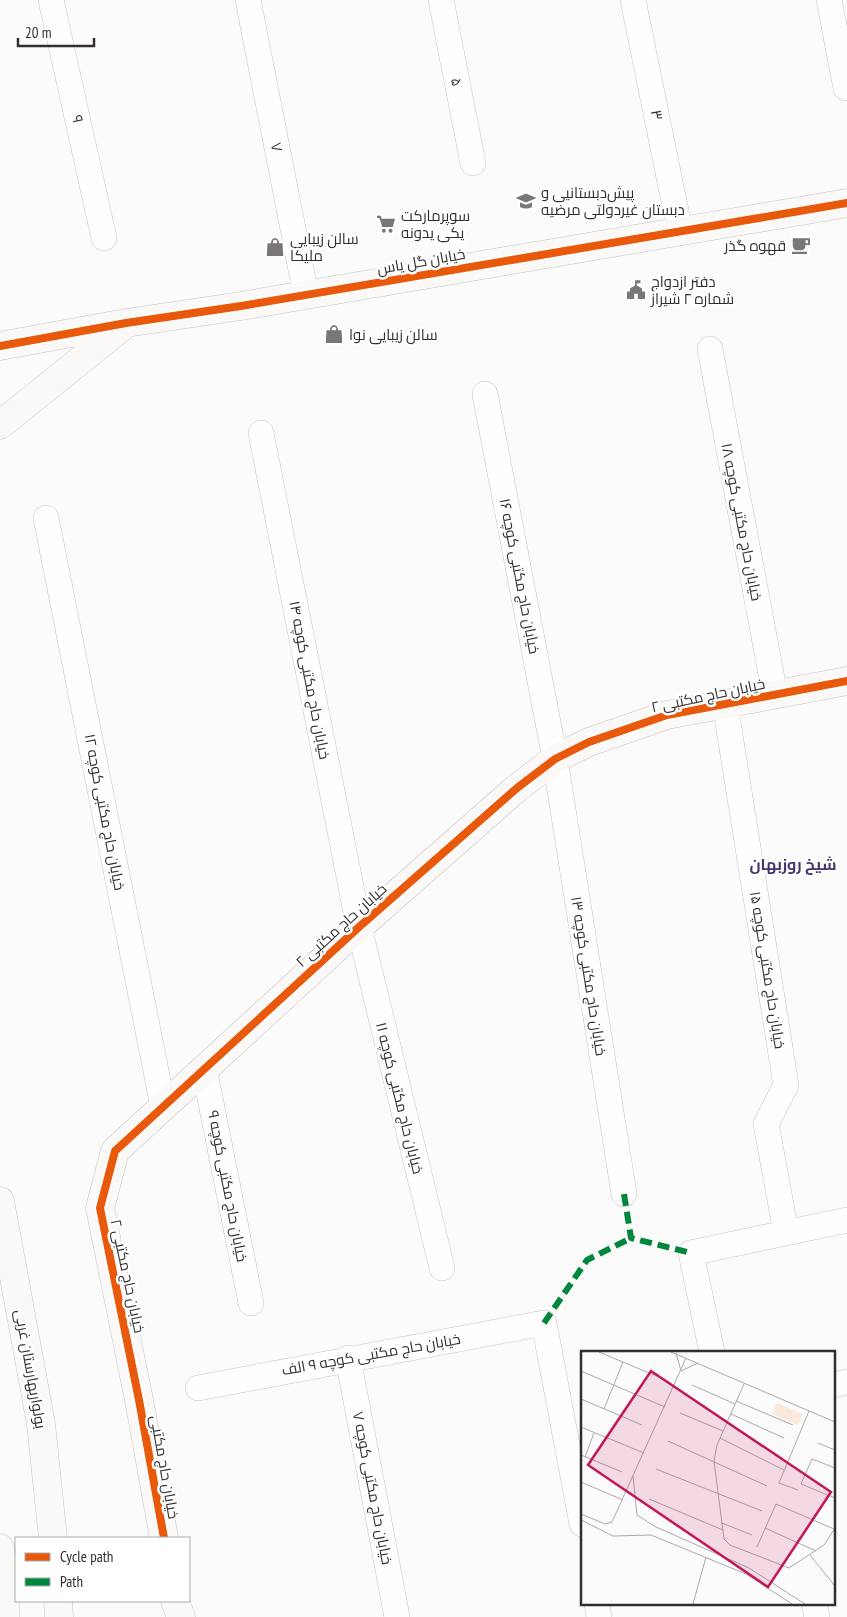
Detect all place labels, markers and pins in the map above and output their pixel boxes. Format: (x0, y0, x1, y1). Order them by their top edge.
place label: پیش‌دبستانیی و دبستان غیردولتی مرضیه (541, 183, 685, 220)
school or university icon: پیش‌دبستانیی و دبستان غیردولتی مرضیه (515, 190, 537, 212)
place label: سوپرمارکت یکی یدونه (401, 206, 470, 243)
supermarket icon: سوپرمارکت یکی یدونه (375, 213, 397, 235)
place label: سالن زیبایی ملیکا (290, 229, 359, 265)
cafe icon: قهوه گذر (790, 234, 812, 256)
shop icon: سالن زیبایی ملیکا (264, 236, 286, 258)
place label: قهوه گذر (723, 236, 786, 256)
place label: دفتر ازدواج شماره ۲ شیراز (650, 272, 734, 308)
public building icon: دفتر ازدواج شماره ۲ شیراز (625, 279, 647, 301)
shop icon: سالن زیبایی نوا (323, 323, 345, 345)
place label: سالن زیبایی نوا (349, 325, 438, 345)

